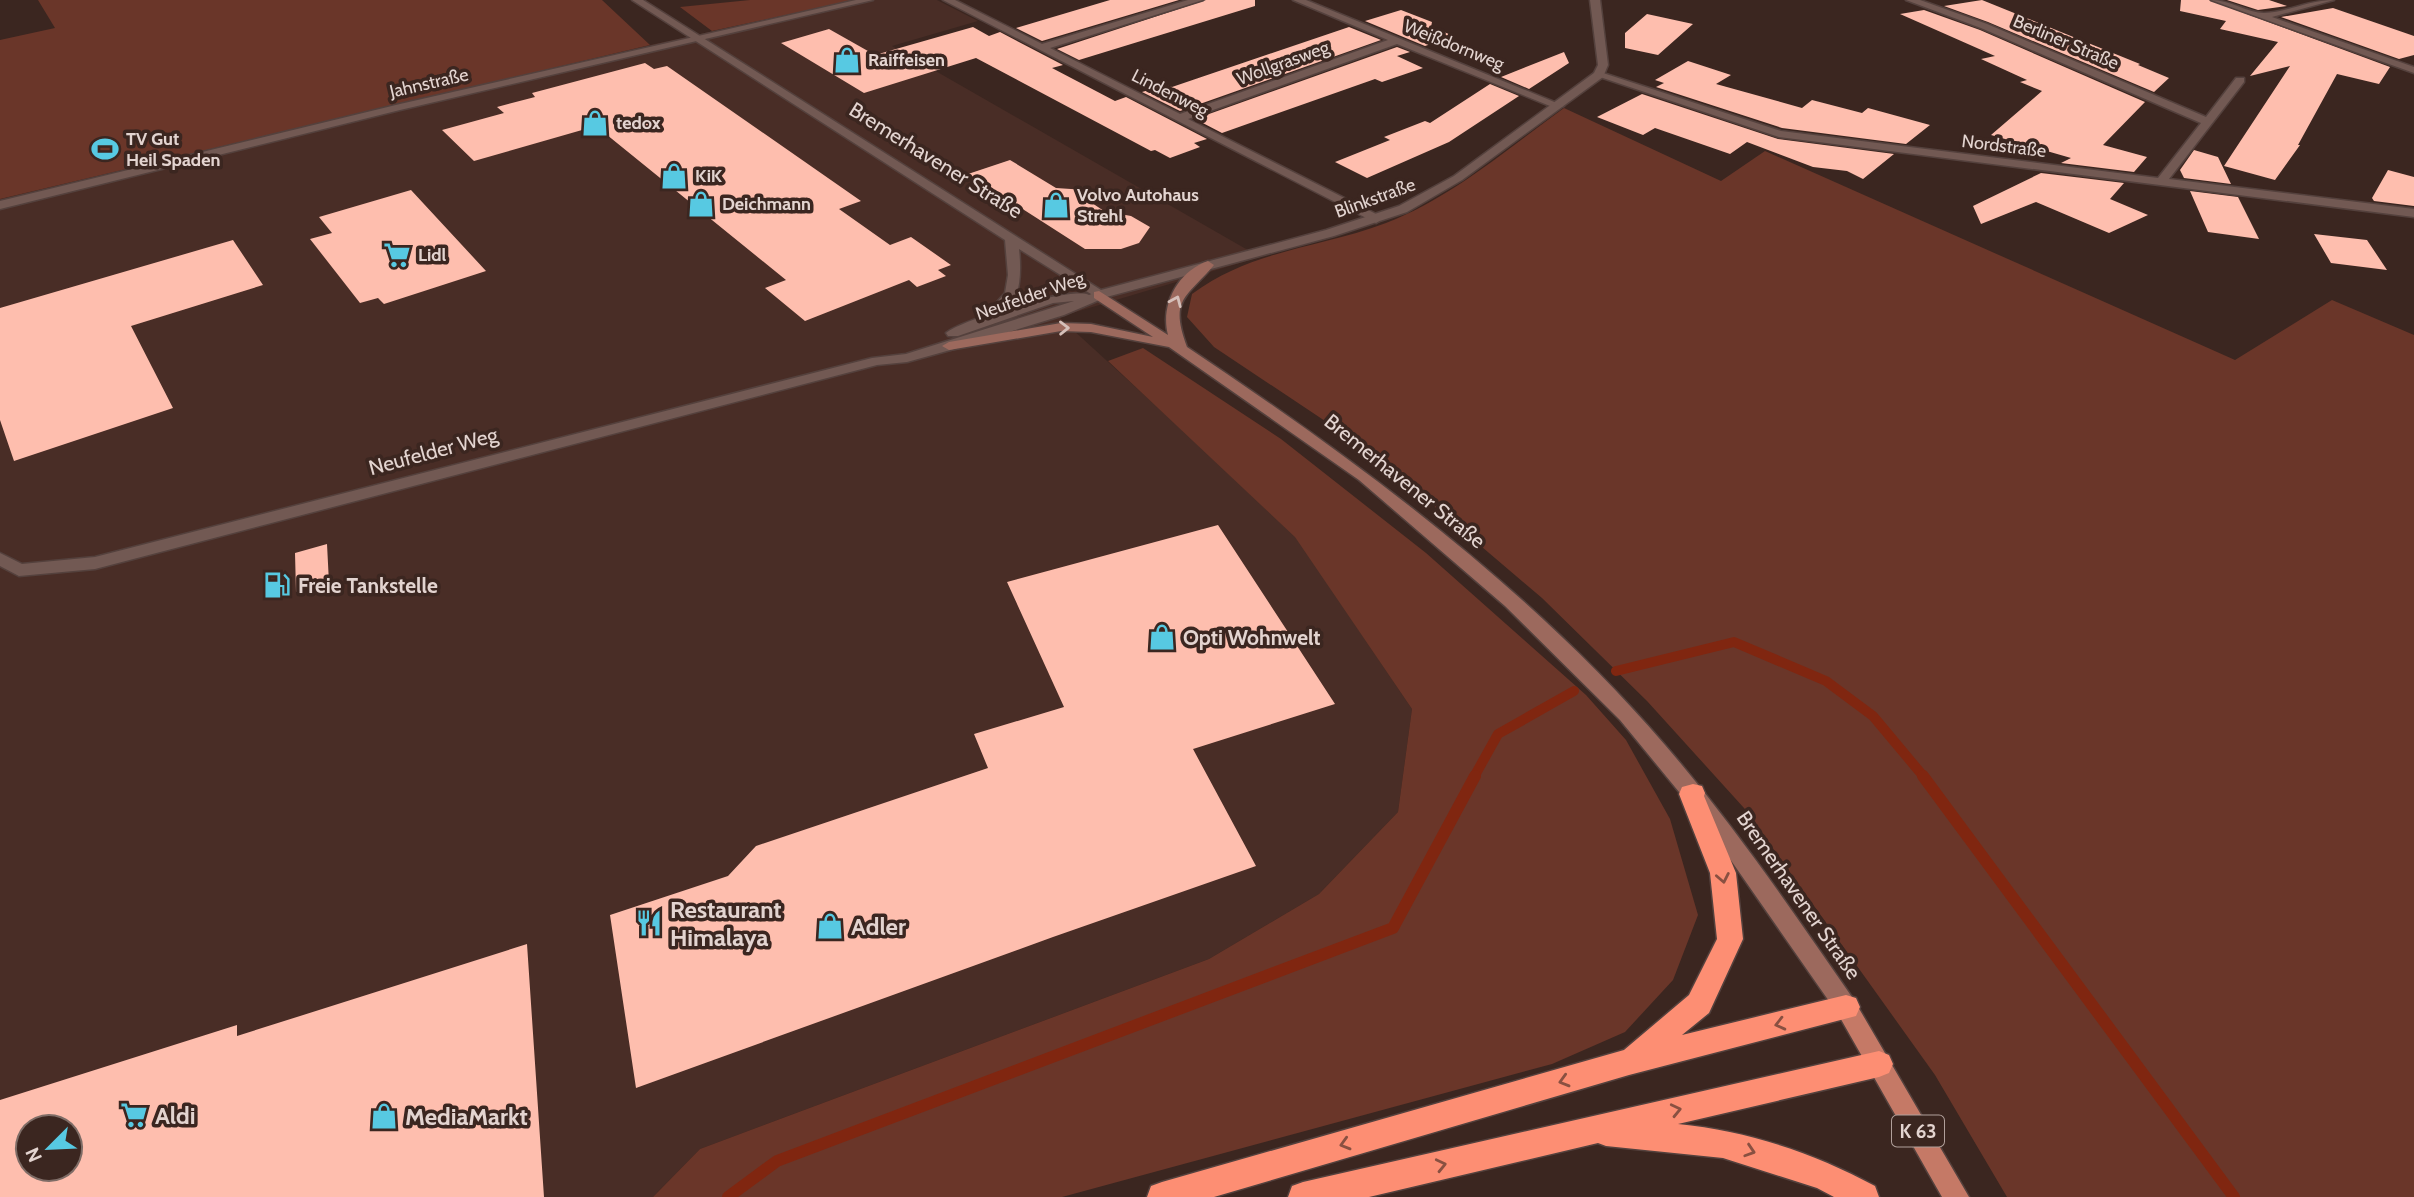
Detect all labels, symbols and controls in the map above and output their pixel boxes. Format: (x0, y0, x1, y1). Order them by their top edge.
street label: Berliner Straße (2010, 10, 2122, 74)
street label: Weißdornweg (1401, 15, 1508, 76)
street label: Wollgrasweg (1234, 36, 1333, 90)
shop icon: Raiffeisen (832, 45, 862, 75)
place label: Raiffeisen (868, 49, 945, 71)
street label: Jahnstraße (387, 63, 471, 103)
street label: Lindenweg (1128, 64, 1213, 122)
street label: Bremerhavener Straße (845, 97, 1027, 224)
shop icon: tedox (580, 108, 610, 138)
place label: tedox (616, 112, 661, 134)
place label: TV Gut Heil Spaden (126, 128, 220, 171)
street label: Nordstraße (1960, 130, 2048, 162)
sports icon: TV Gut Heil Spaden (90, 134, 120, 164)
shop icon: KiK (659, 161, 689, 191)
place label: KiK (695, 165, 723, 187)
street label: Blinkstraße (1332, 173, 1418, 223)
place label: Volvo Autohaus Strehl (1077, 184, 1199, 227)
shop icon: Deichmann (686, 189, 716, 219)
shop icon: Volvo Autohaus Strehl (1041, 190, 1071, 220)
place label: Deichmann (722, 193, 811, 215)
supermarket icon: Lidl (382, 240, 412, 270)
place label: Lidl (418, 244, 447, 266)
street label: Neufelder Weg (973, 267, 1088, 325)
one-way arrow (1168, 296, 1182, 308)
one-way arrow (1060, 320, 1070, 336)
street label: Bremerhavener Straße (1320, 409, 1491, 554)
street label: Neufelder Weg (366, 422, 501, 480)
fuel station icon: Freie Tankstelle (262, 570, 292, 600)
place label: Freie Tankstelle (298, 573, 438, 598)
shop icon: Opti Wohnwelt (1147, 622, 1177, 652)
place label: Opti Wohnwelt (1183, 625, 1321, 650)
street label: Bremerhavener Straße (1732, 806, 1867, 984)
one-way arrow (1715, 872, 1730, 884)
place label: Restaurant Himalaya (670, 895, 782, 952)
restaurant icon: Restaurant Himalaya (634, 908, 664, 938)
shop icon: Adler (815, 911, 845, 941)
place label: Adler (851, 912, 906, 941)
one-way arrow (1774, 1016, 1786, 1030)
one-way arrow (1558, 1073, 1570, 1088)
supermarket icon: Aldi (119, 1100, 149, 1130)
place label: Aldi (155, 1101, 195, 1130)
shop icon: MediaMarkt (369, 1101, 399, 1131)
place label: MediaMarkt (405, 1102, 528, 1131)
one-way arrow (1670, 1104, 1682, 1118)
north arrow (14, 1113, 84, 1183)
road number: K 63 (1892, 1116, 1944, 1147)
one-way arrow (1339, 1136, 1351, 1151)
one-way arrow (1744, 1143, 1756, 1158)
text: N (21, 1144, 47, 1166)
one-way arrow (1435, 1158, 1447, 1173)

